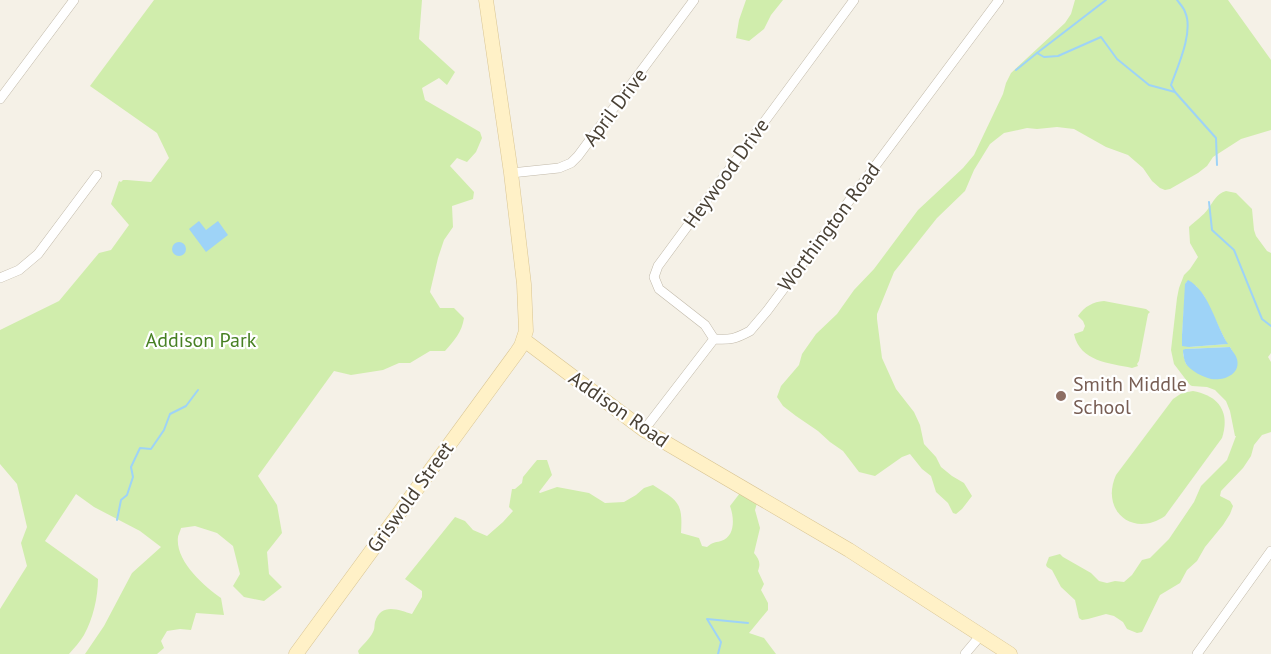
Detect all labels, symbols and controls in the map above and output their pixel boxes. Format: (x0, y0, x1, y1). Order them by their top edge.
street label: April Drive (577, 63, 653, 151)
street label: Heywood Drive (677, 113, 775, 233)
street label: Worthington Road (772, 157, 886, 297)
park label: Addison Park (146, 327, 257, 353)
street label: Addison Road (564, 365, 674, 453)
place label: Smith Middle School (1073, 371, 1187, 420)
marker: Smith Middle School (1054, 389, 1068, 403)
street label: Griswold Street (361, 436, 459, 558)

